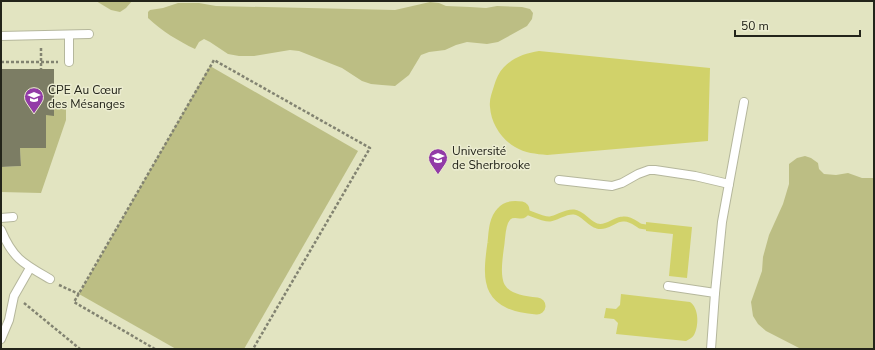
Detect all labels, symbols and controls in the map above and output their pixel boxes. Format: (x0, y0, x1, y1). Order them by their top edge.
scale bar (735, 12, 860, 38)
text: 50 m (741, 18, 769, 34)
place label: CPE Au Cœur des Mésanges (48, 82, 125, 112)
school or university icon: CPE Au Cœur des Mésanges (23, 86, 45, 114)
place label: Université de Sherbrooke (452, 143, 530, 173)
school or university icon: Université de Sherbrooke (427, 147, 449, 175)

